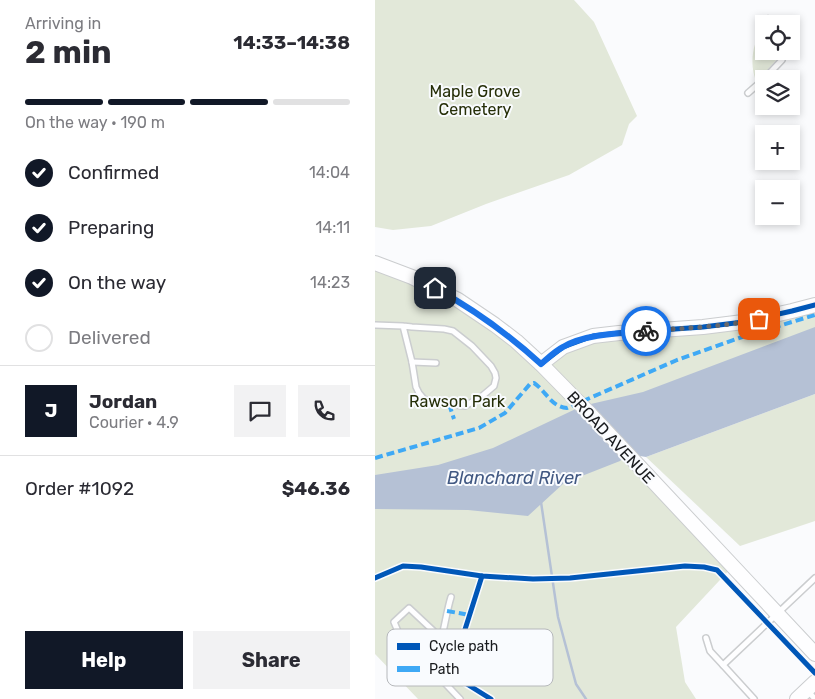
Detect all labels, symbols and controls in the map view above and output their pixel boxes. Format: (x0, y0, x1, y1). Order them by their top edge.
text: Arriving in (25, 14, 101, 33)
map controls (755, 15, 800, 225)
button: locate (755, 15, 800, 60)
text: 14:33–14:38 (233, 31, 350, 54)
text: 2 min (25, 33, 112, 71)
button: layers (755, 70, 800, 115)
park label: Maple Grove Cemetery (429, 82, 521, 119)
text: On the way · 190 m (25, 113, 165, 132)
button: + (755, 125, 800, 170)
icon: check (25, 159, 53, 187)
text: Confirmed (68, 161, 159, 184)
text: 14:04 (309, 163, 350, 182)
button: − (755, 180, 800, 225)
icon: check (25, 214, 53, 242)
text: Preparing (68, 216, 154, 239)
text: 14:11 (315, 218, 350, 237)
pin (414, 267, 456, 309)
icon: check (25, 269, 53, 297)
text: On the way (68, 271, 166, 294)
text: 14:23 (310, 273, 350, 292)
icon: home (421, 274, 449, 302)
pin (738, 298, 780, 340)
icon: bag (745, 305, 773, 333)
courier (621, 306, 671, 356)
icon: bike (632, 317, 660, 345)
text: Delivered (68, 326, 151, 349)
button: chat (234, 385, 286, 437)
button: phone (298, 385, 350, 437)
street label: BROAD AVENUE (563, 387, 658, 487)
text: Jordan (89, 390, 157, 413)
park label: Rawson Park (409, 392, 506, 411)
text: J (45, 399, 57, 422)
text: Courier · 4.9 (89, 413, 179, 432)
water label: Blanchard River (447, 467, 582, 489)
text: Order #1092 (25, 477, 134, 500)
text: $46.36 (282, 477, 350, 500)
legend (387, 629, 553, 686)
button: Help (25, 631, 183, 689)
button: Share (193, 631, 350, 689)
text: Cycle path (429, 638, 498, 655)
text: Path (429, 661, 460, 678)

